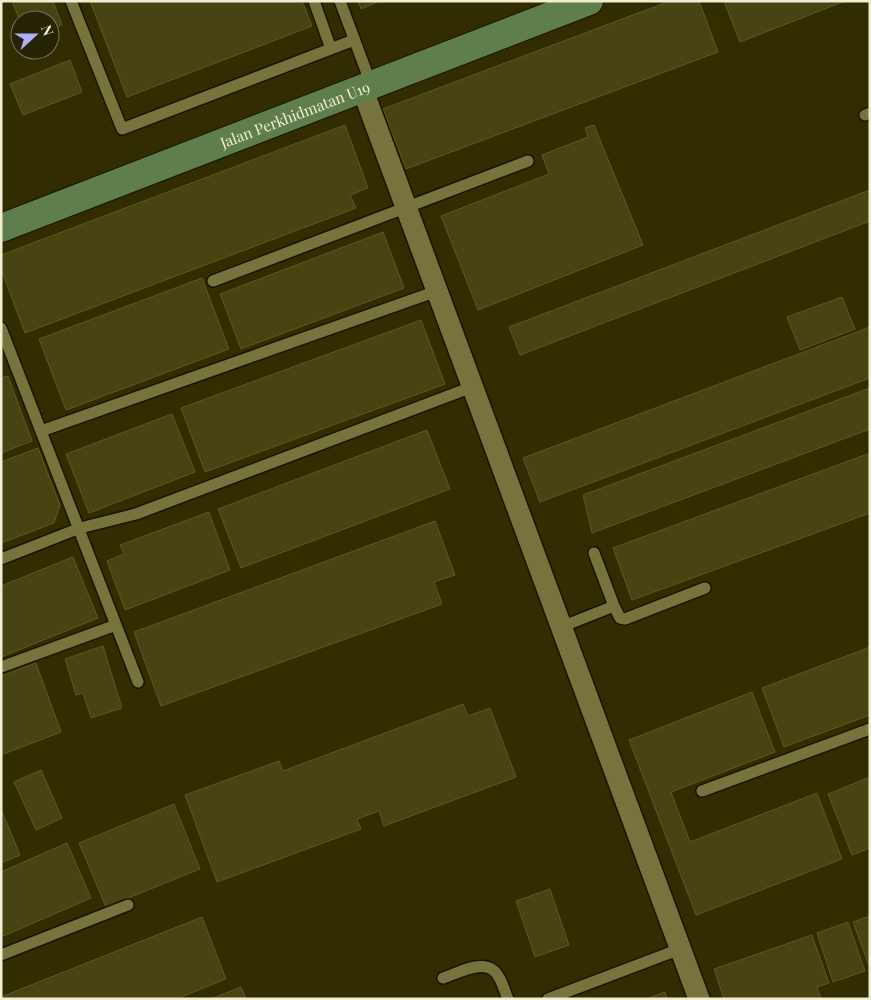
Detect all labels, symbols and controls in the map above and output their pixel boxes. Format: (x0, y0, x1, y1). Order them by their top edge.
north arrow (10, 10, 60, 60)
text: N (37, 22, 58, 38)
street label: Jalan Perkhidmatan U19 (216, 77, 372, 153)

